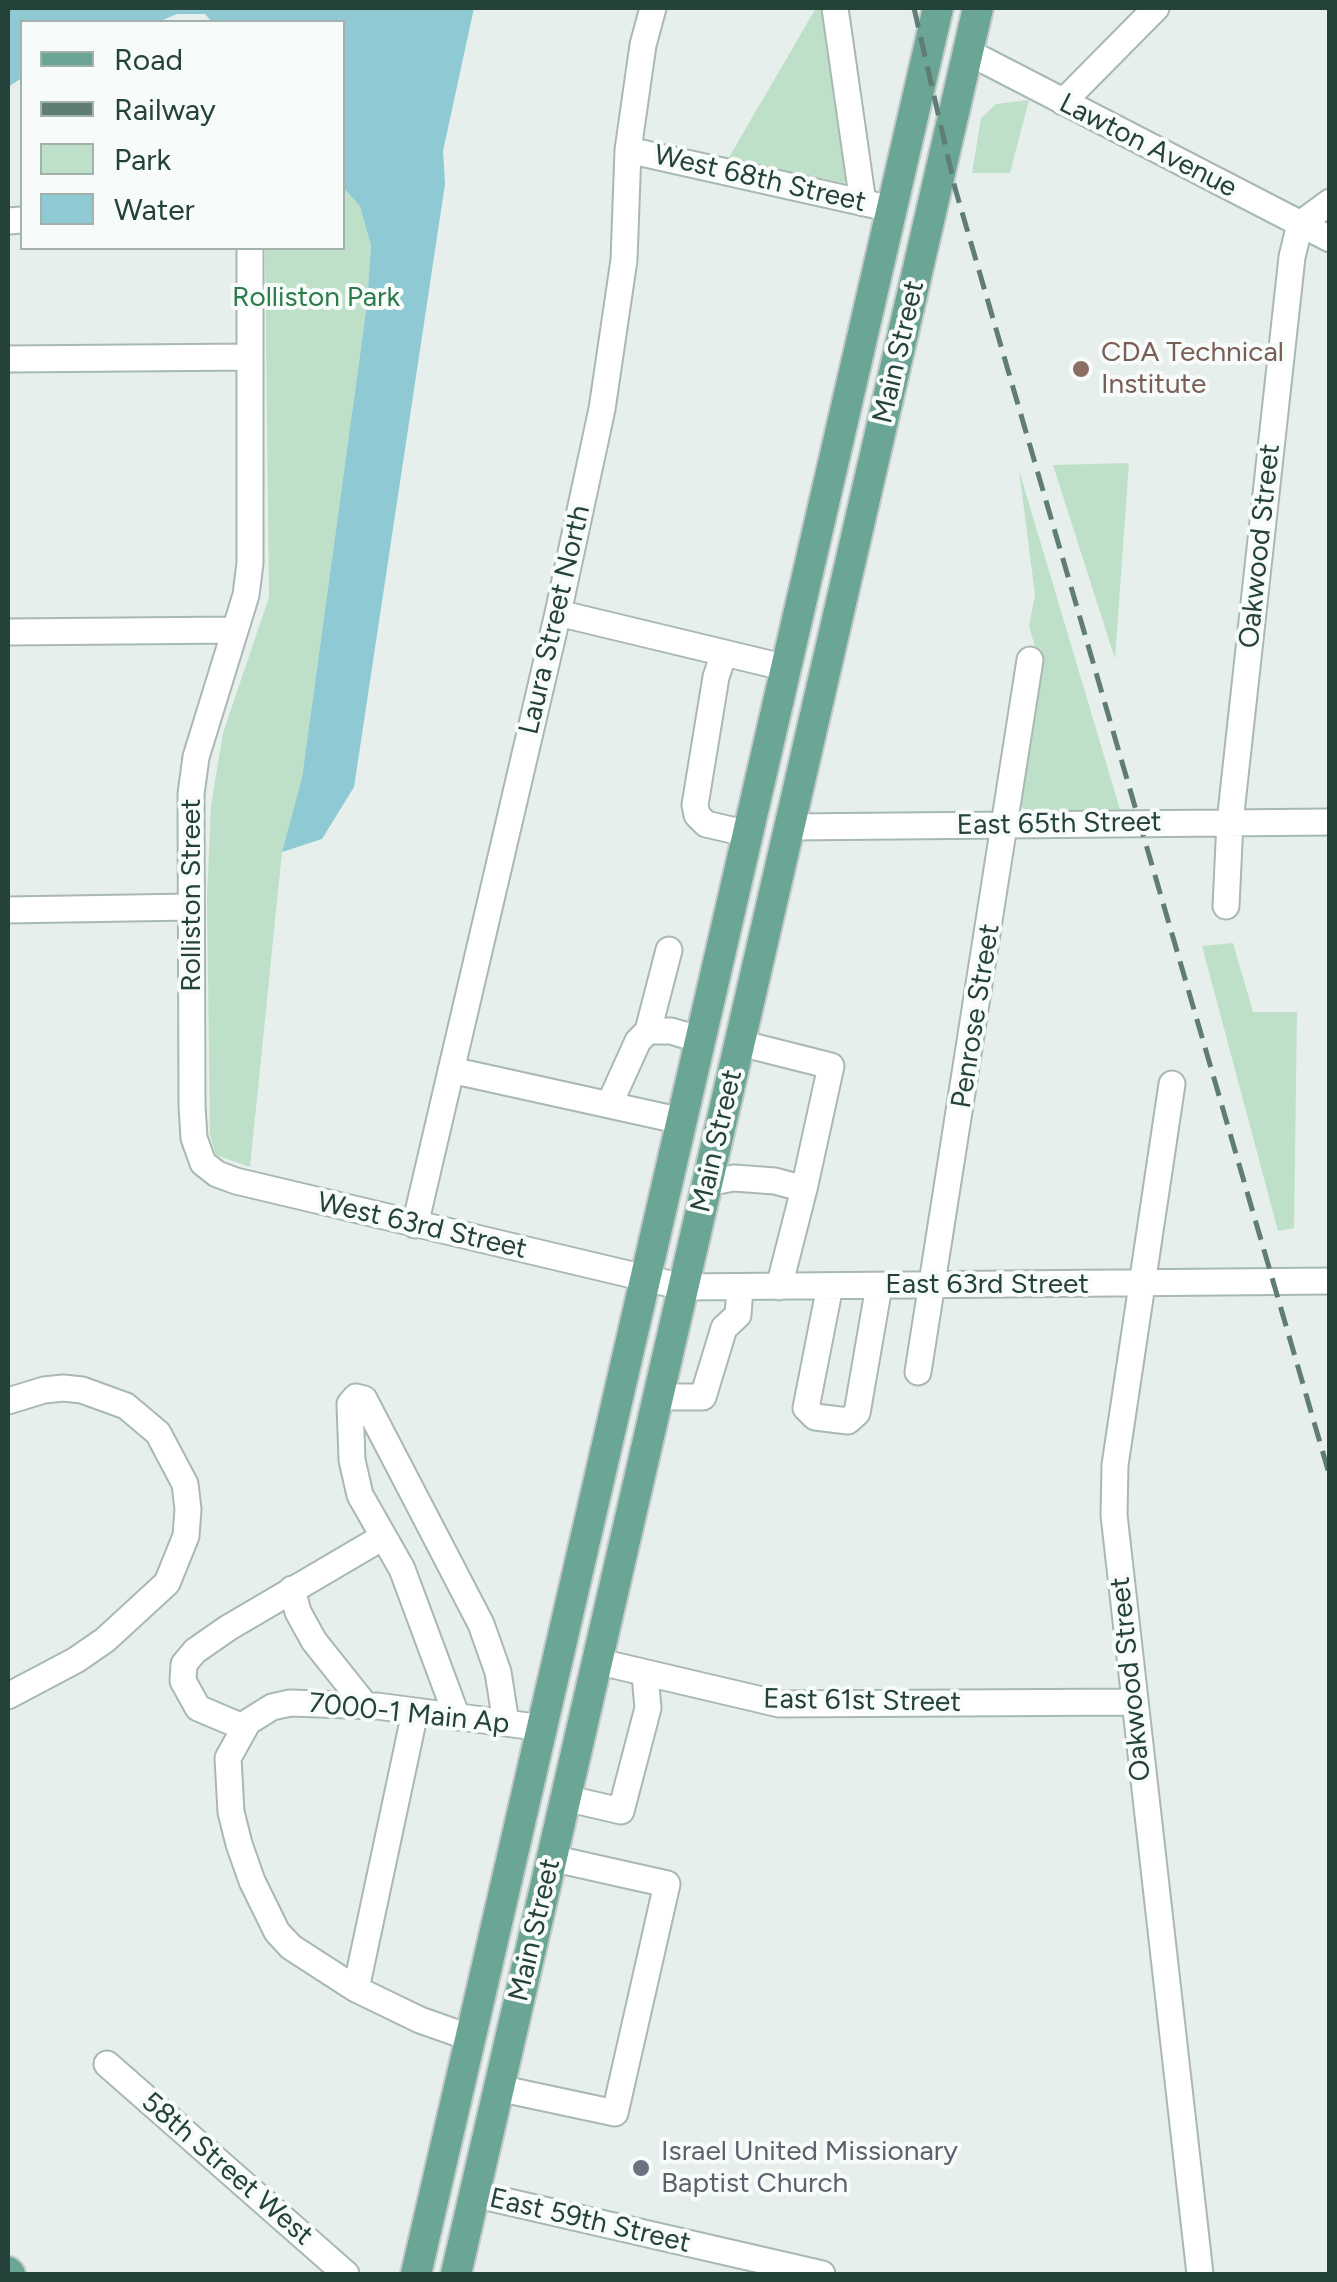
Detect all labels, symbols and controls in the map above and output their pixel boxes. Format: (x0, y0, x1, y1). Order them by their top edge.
legend (20, 20, 345, 250)
text: Road (114, 41, 183, 78)
street label: Lawton Avenue (1054, 87, 1242, 205)
text: Railway (114, 91, 216, 128)
street label: West 68th Street (651, 138, 869, 220)
text: Park (114, 141, 171, 178)
text: Water (114, 191, 195, 228)
street label: Main Street (866, 277, 932, 427)
park label: Rolliston Park (232, 281, 400, 315)
place label: CDA Technical Institute (1101, 336, 1284, 402)
marker: CDA Technical Institute (1070, 358, 1092, 380)
street label: Oakwood Street (1233, 442, 1287, 650)
street label: Laura Street North (512, 502, 598, 738)
street label: Rolliston Street (175, 798, 209, 992)
street label: East 65th Street (956, 805, 1162, 843)
street label: Penrose Street (945, 921, 1007, 1111)
street label: Main Street (684, 1066, 750, 1216)
street label: West 63rd Street (314, 1186, 530, 1266)
street label: East 63rd Street (885, 1268, 1089, 1302)
street label: Oakwood Street (1104, 1575, 1158, 1783)
street label: East 61st Street (763, 1682, 961, 1720)
street label: 7000-1 Main Ap (307, 1687, 511, 1741)
street label: Main Street (502, 1855, 568, 2005)
street label: 58th Street West (134, 2085, 320, 2253)
place label: Israel United Missionary Baptist Church (661, 2135, 958, 2201)
marker: Israel United Missionary Baptist Church (630, 2157, 652, 2179)
street label: East 59th Street (486, 2182, 694, 2260)

